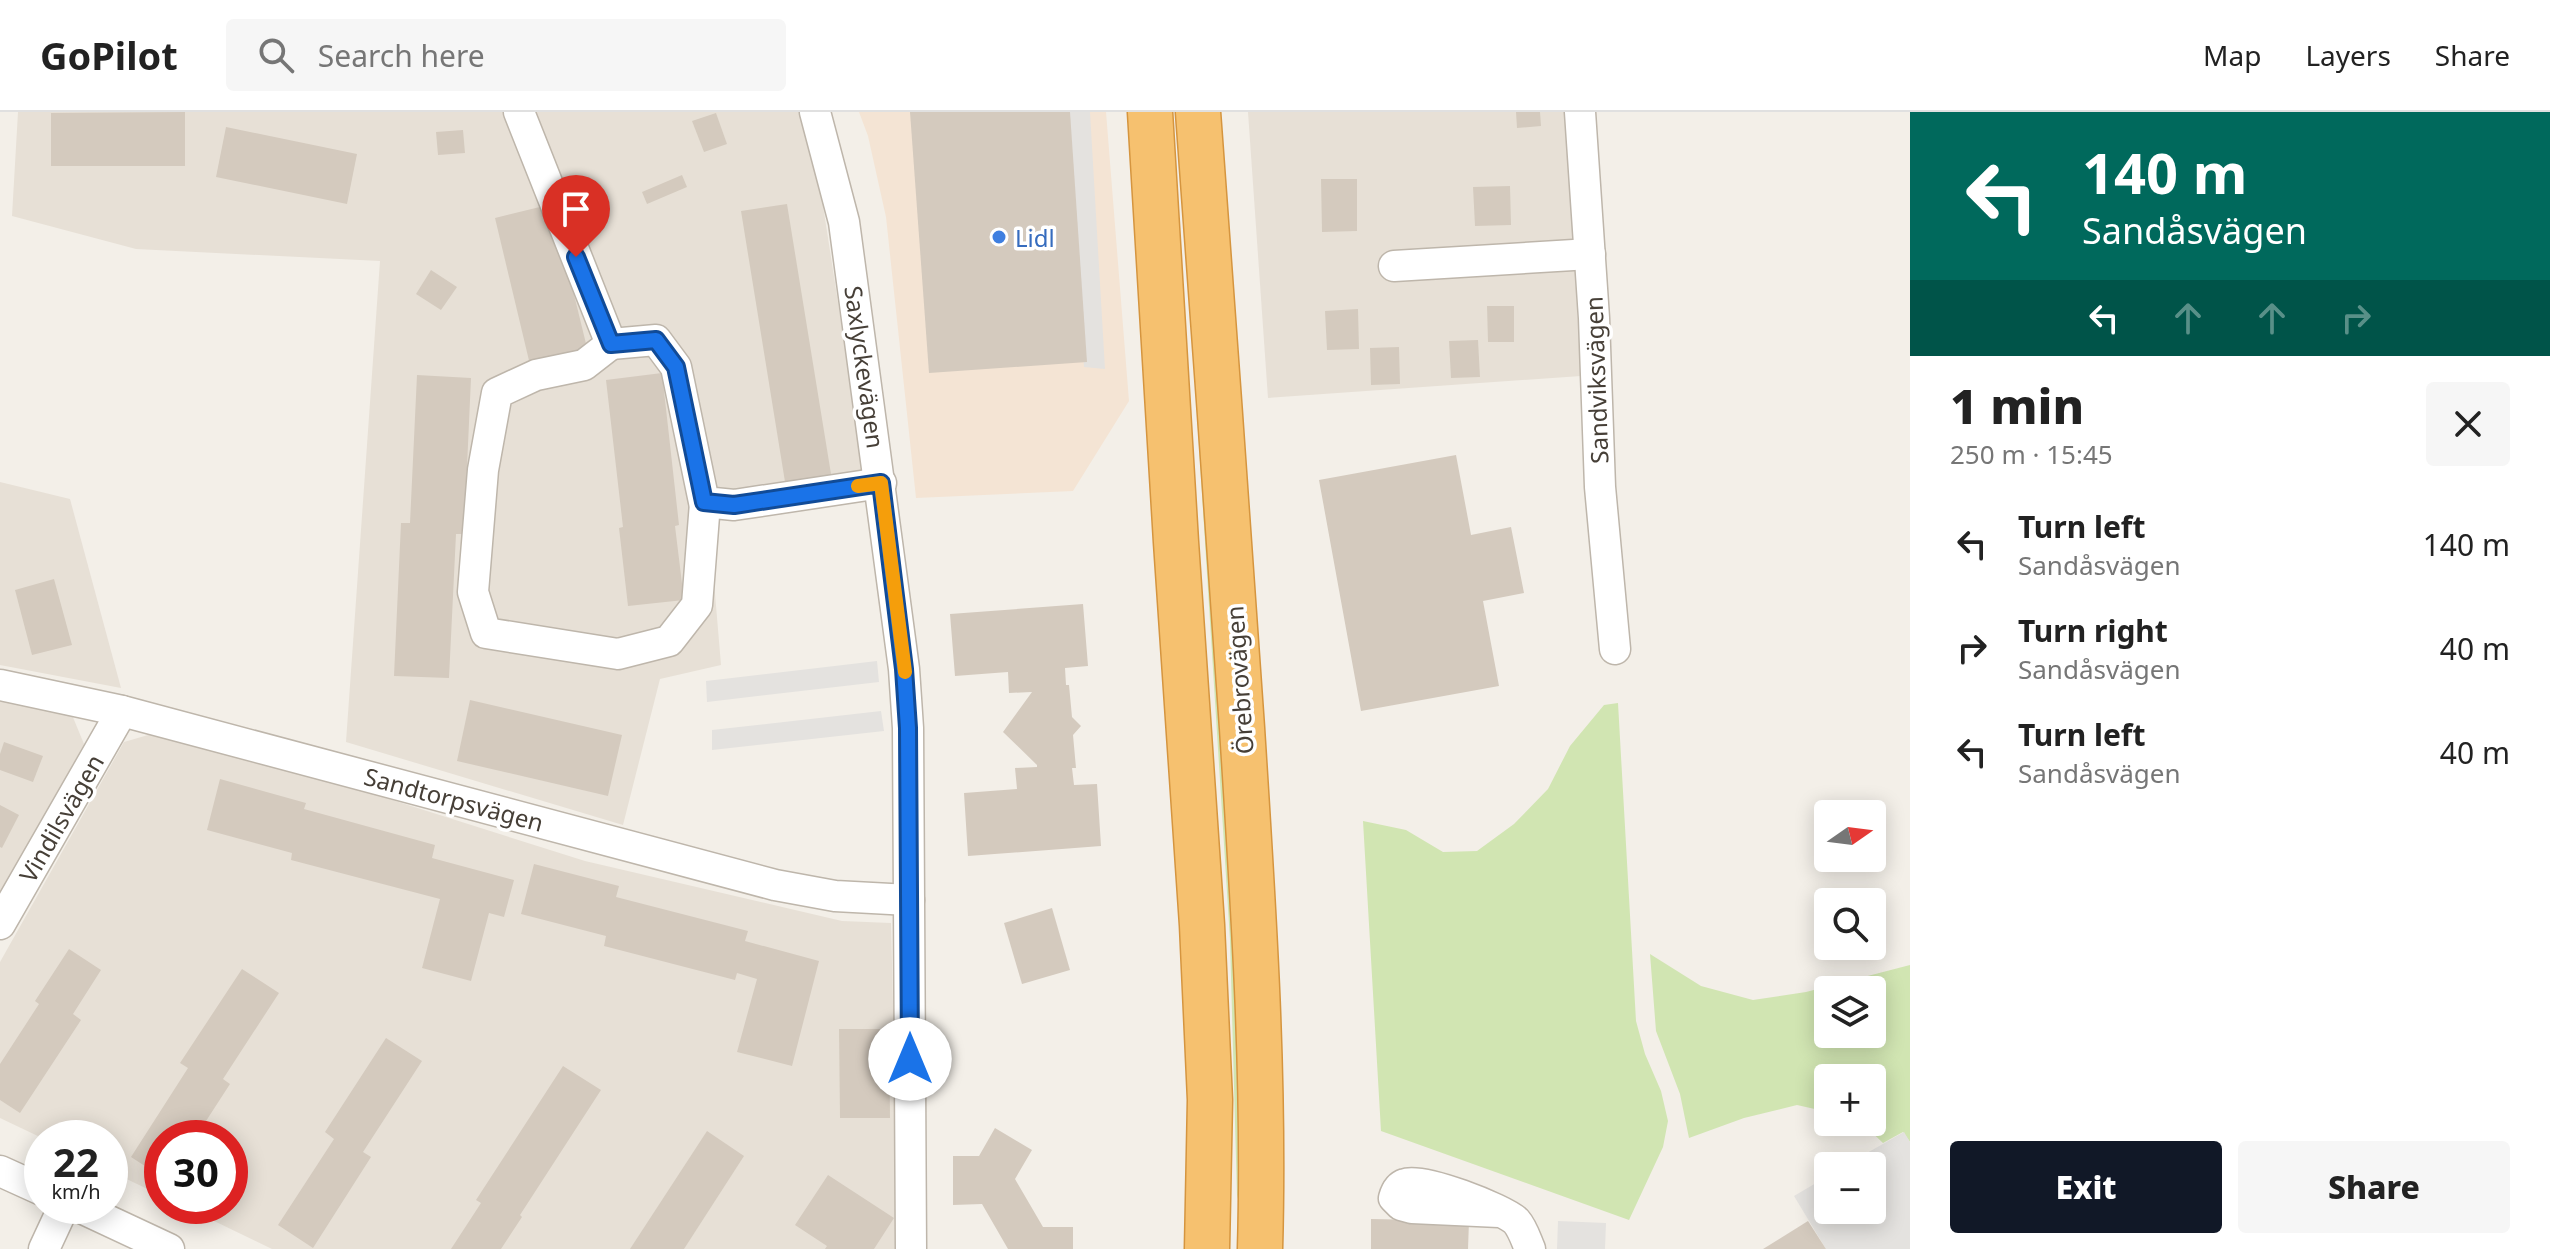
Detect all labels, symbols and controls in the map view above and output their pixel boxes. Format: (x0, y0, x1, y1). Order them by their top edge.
search box (226, 19, 786, 91)
text: GoPilot (40, 29, 178, 81)
icon: search (254, 33, 298, 77)
text: Search here (318, 35, 485, 76)
text: Map (2203, 36, 2261, 74)
text: Layers (2305, 36, 2391, 74)
text: Share (2435, 36, 2510, 74)
text: 140 m (2082, 134, 2247, 210)
icon: left (1950, 144, 2054, 248)
pin (542, 175, 610, 257)
icon: arrive (554, 187, 598, 231)
text: Sandåsvägen (2082, 206, 2307, 255)
place label: Lidl (1015, 221, 1055, 254)
marker: Lidl (990, 228, 1008, 246)
street label: Saxlyckevägen (837, 284, 893, 450)
street label: Sandviksvägen (1577, 296, 1615, 464)
icon: left (2082, 296, 2126, 340)
icon: ahead (2166, 296, 2210, 340)
icon: ahead (2250, 296, 2294, 340)
icon: right (2334, 296, 2378, 340)
text: 1 min (1950, 373, 2084, 438)
button: close (2426, 382, 2510, 466)
text: 250 m · 15:45 (1950, 436, 2113, 472)
text: Turn left (2018, 506, 2146, 547)
icon: left (1950, 522, 1994, 566)
text: 140 m (2423, 524, 2510, 565)
text: Sandåsvägen (2018, 547, 2180, 583)
street label: Örebrovägen (1217, 605, 1261, 755)
text: Turn right (2018, 610, 2168, 651)
icon: right (1950, 626, 1994, 670)
text: 40 m (2440, 628, 2510, 669)
text: Sandåsvägen (2018, 651, 2180, 687)
text: Turn left (2018, 714, 2146, 755)
icon: left (1950, 730, 1994, 774)
text: 40 m (2440, 732, 2510, 773)
street label: Vindilsvägen (11, 748, 111, 888)
text: Sandåsvägen (2018, 755, 2180, 791)
street label: Sandtorpsvägen (361, 759, 547, 839)
north arrow (1814, 800, 1886, 872)
map controls (1814, 800, 1886, 1224)
button: search (1814, 888, 1886, 960)
button: layers (1814, 976, 1886, 1048)
position arrow (868, 1017, 952, 1101)
button: + (1814, 1064, 1886, 1136)
speed limit sign: 30 (144, 1120, 248, 1224)
text: 22 (53, 1134, 99, 1189)
button: Exit (1950, 1141, 2222, 1233)
button: Share (2238, 1141, 2510, 1233)
button: − (1814, 1152, 1886, 1224)
text: km/h (51, 1178, 101, 1205)

